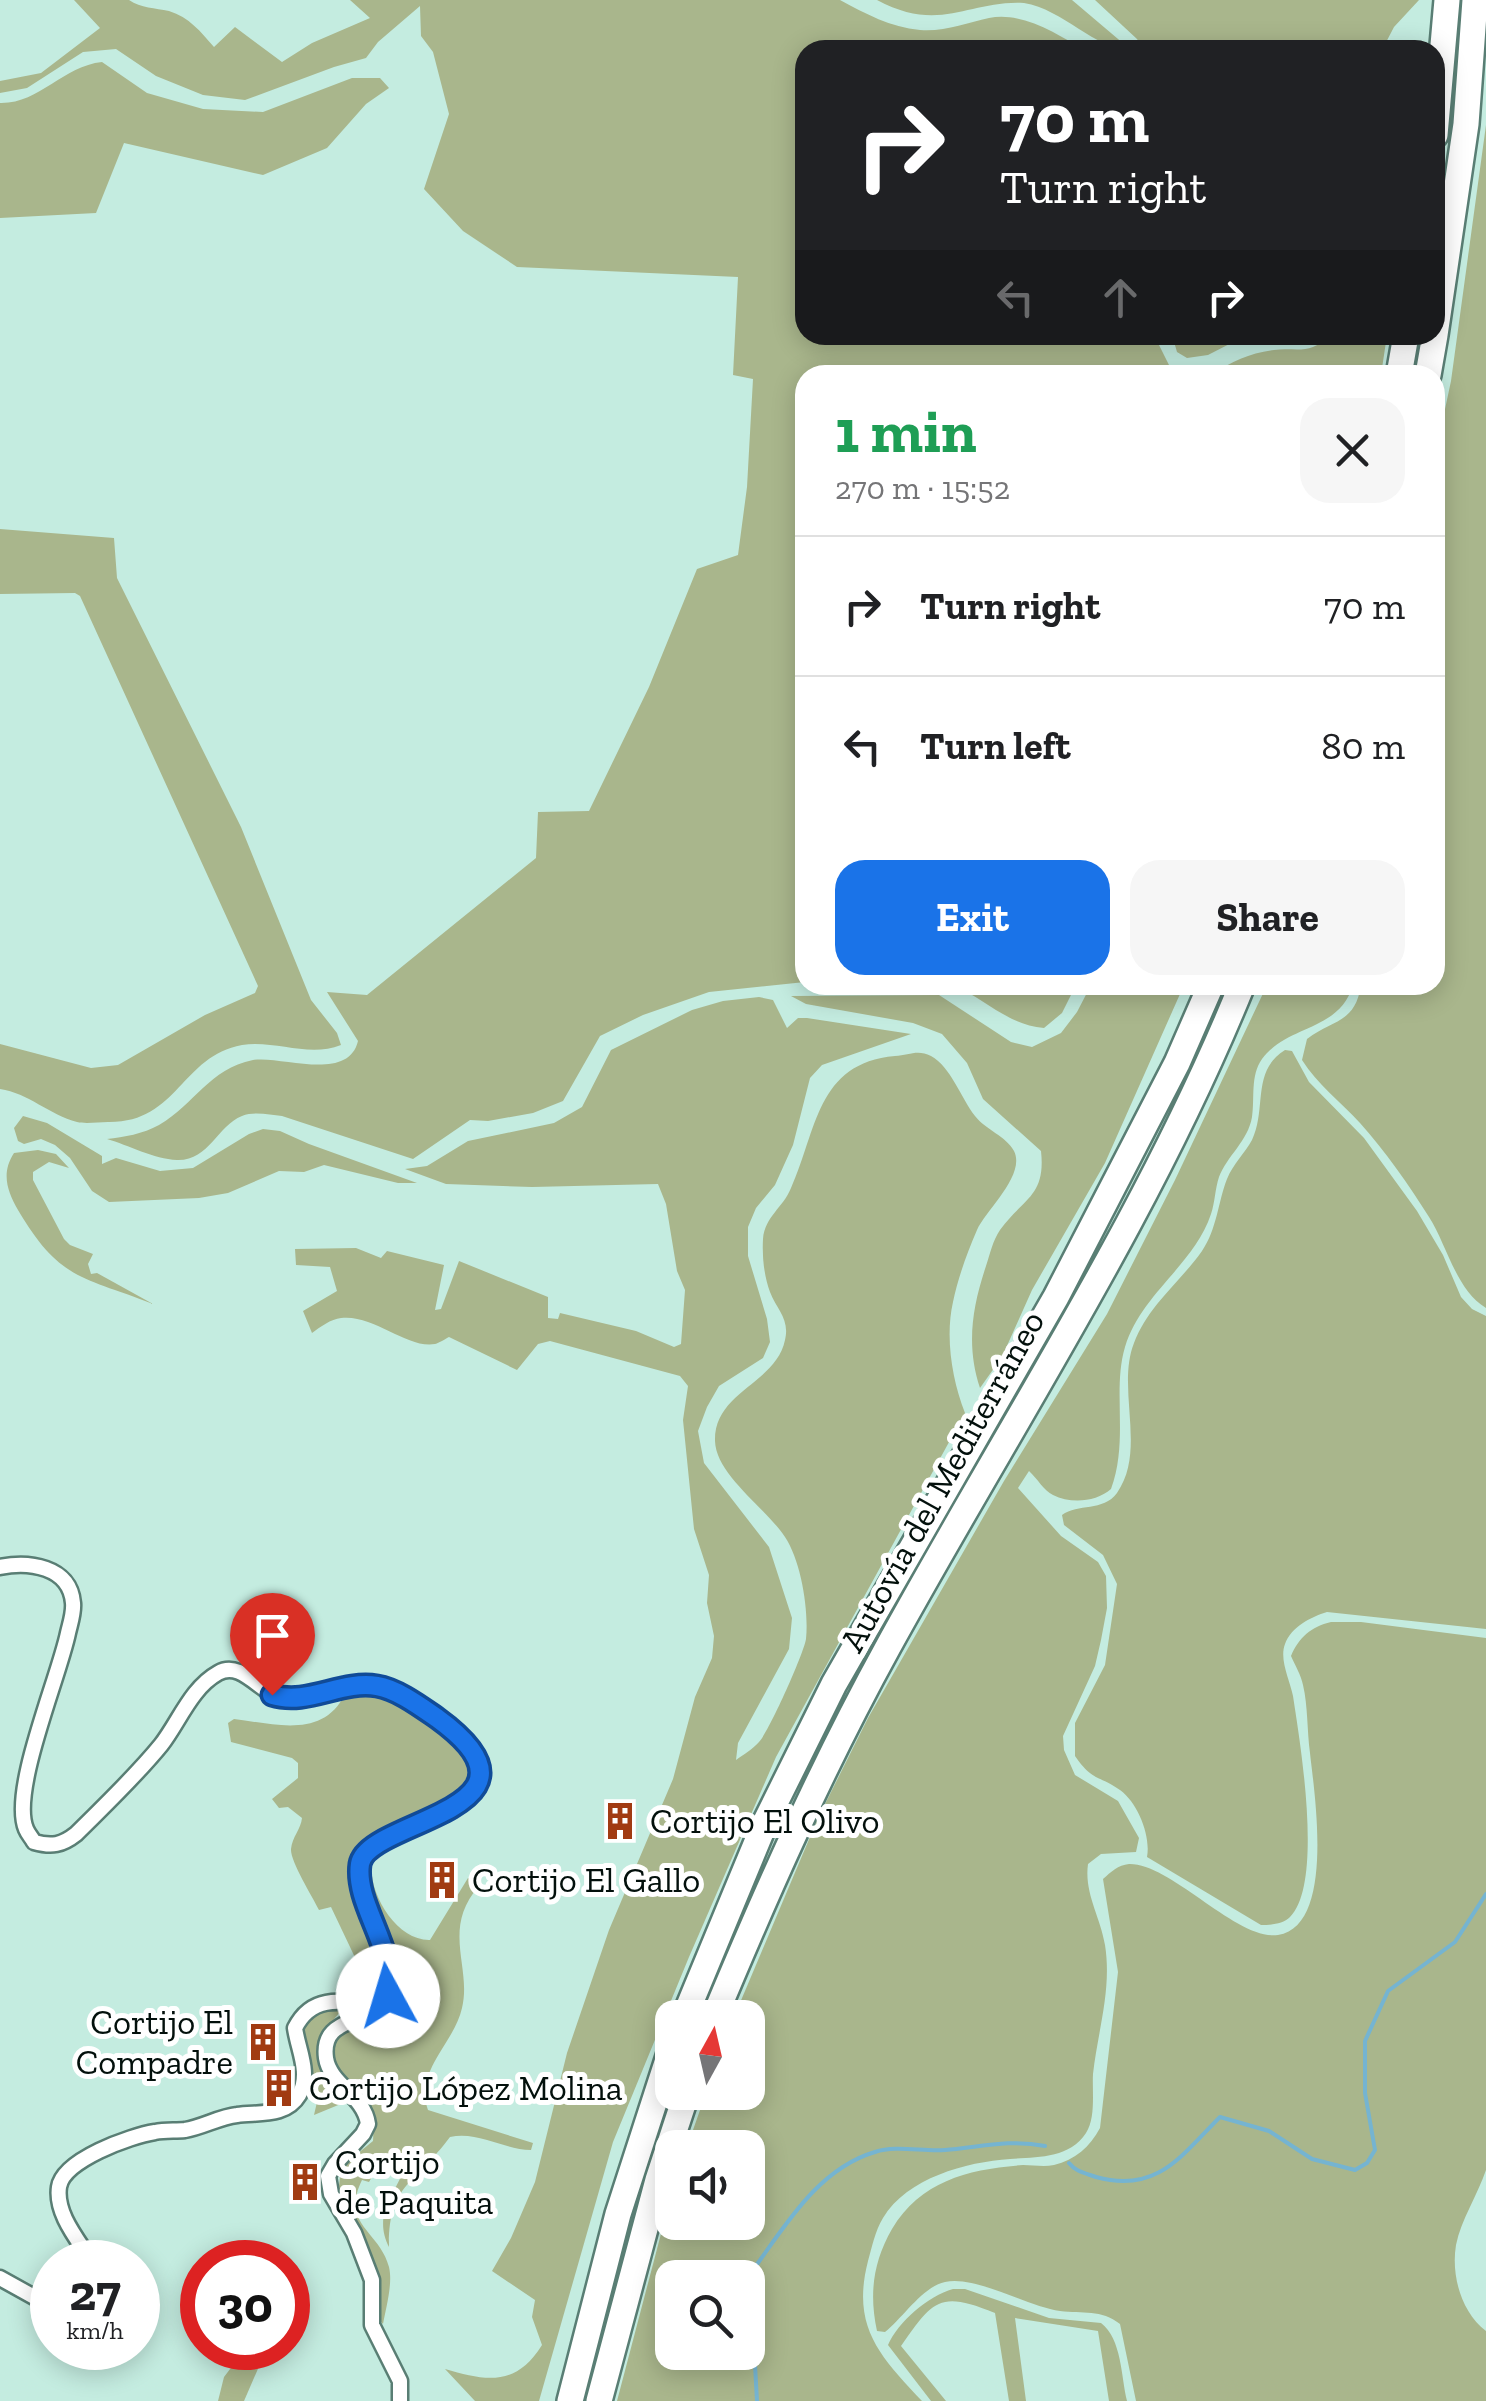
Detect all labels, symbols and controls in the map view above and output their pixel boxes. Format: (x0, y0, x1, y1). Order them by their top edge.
text: 70 m (1000, 76, 1149, 160)
icon: right (835, 80, 965, 210)
text: Turn right (1000, 161, 1206, 215)
icon: left (988, 270, 1043, 325)
icon: ahead (1093, 270, 1148, 325)
icon: right (1198, 270, 1253, 325)
text: 1 min (835, 395, 977, 467)
button: close (1300, 398, 1405, 503)
text: 270 m · 15:52 (835, 469, 1010, 507)
icon: right (835, 579, 890, 634)
text: Turn right (920, 583, 1100, 629)
text: 70 m (1324, 583, 1405, 629)
icon: left (835, 719, 890, 774)
text: Turn left (920, 723, 1071, 769)
text: 80 m (1321, 723, 1405, 769)
button: Exit (835, 860, 1110, 975)
button: Share (1130, 860, 1405, 975)
street label: Autovía del Mediterráneo (831, 1303, 1053, 1659)
pin (230, 1593, 315, 1696)
icon: arrive (245, 1608, 300, 1663)
building icon: Cortijo El Olivo (599, 1800, 641, 1842)
place label: Cortijo El Olivo (650, 1800, 880, 1842)
building icon: Cortijo El Gallo (421, 1859, 463, 1901)
place label: Cortijo El Gallo (472, 1859, 700, 1901)
position arrow (336, 1944, 440, 2048)
north arrow (655, 2000, 765, 2110)
map controls (655, 2000, 765, 2370)
place label: Cortijo El Compadre (76, 2001, 233, 2083)
building icon: Cortijo El Compadre (242, 2021, 284, 2063)
building icon: Cortijo López Molina (258, 2067, 300, 2109)
place label: Cortijo López Molina (309, 2067, 623, 2109)
button: sound (655, 2130, 765, 2240)
place label: Cortijo de Paquita (335, 2141, 494, 2223)
building icon: Cortijo de Paquita (284, 2161, 326, 2203)
speed limit sign: 30 (180, 2240, 310, 2370)
button: search (655, 2260, 765, 2370)
text: 27 (69, 2263, 121, 2323)
text: km/h (66, 2315, 124, 2345)

